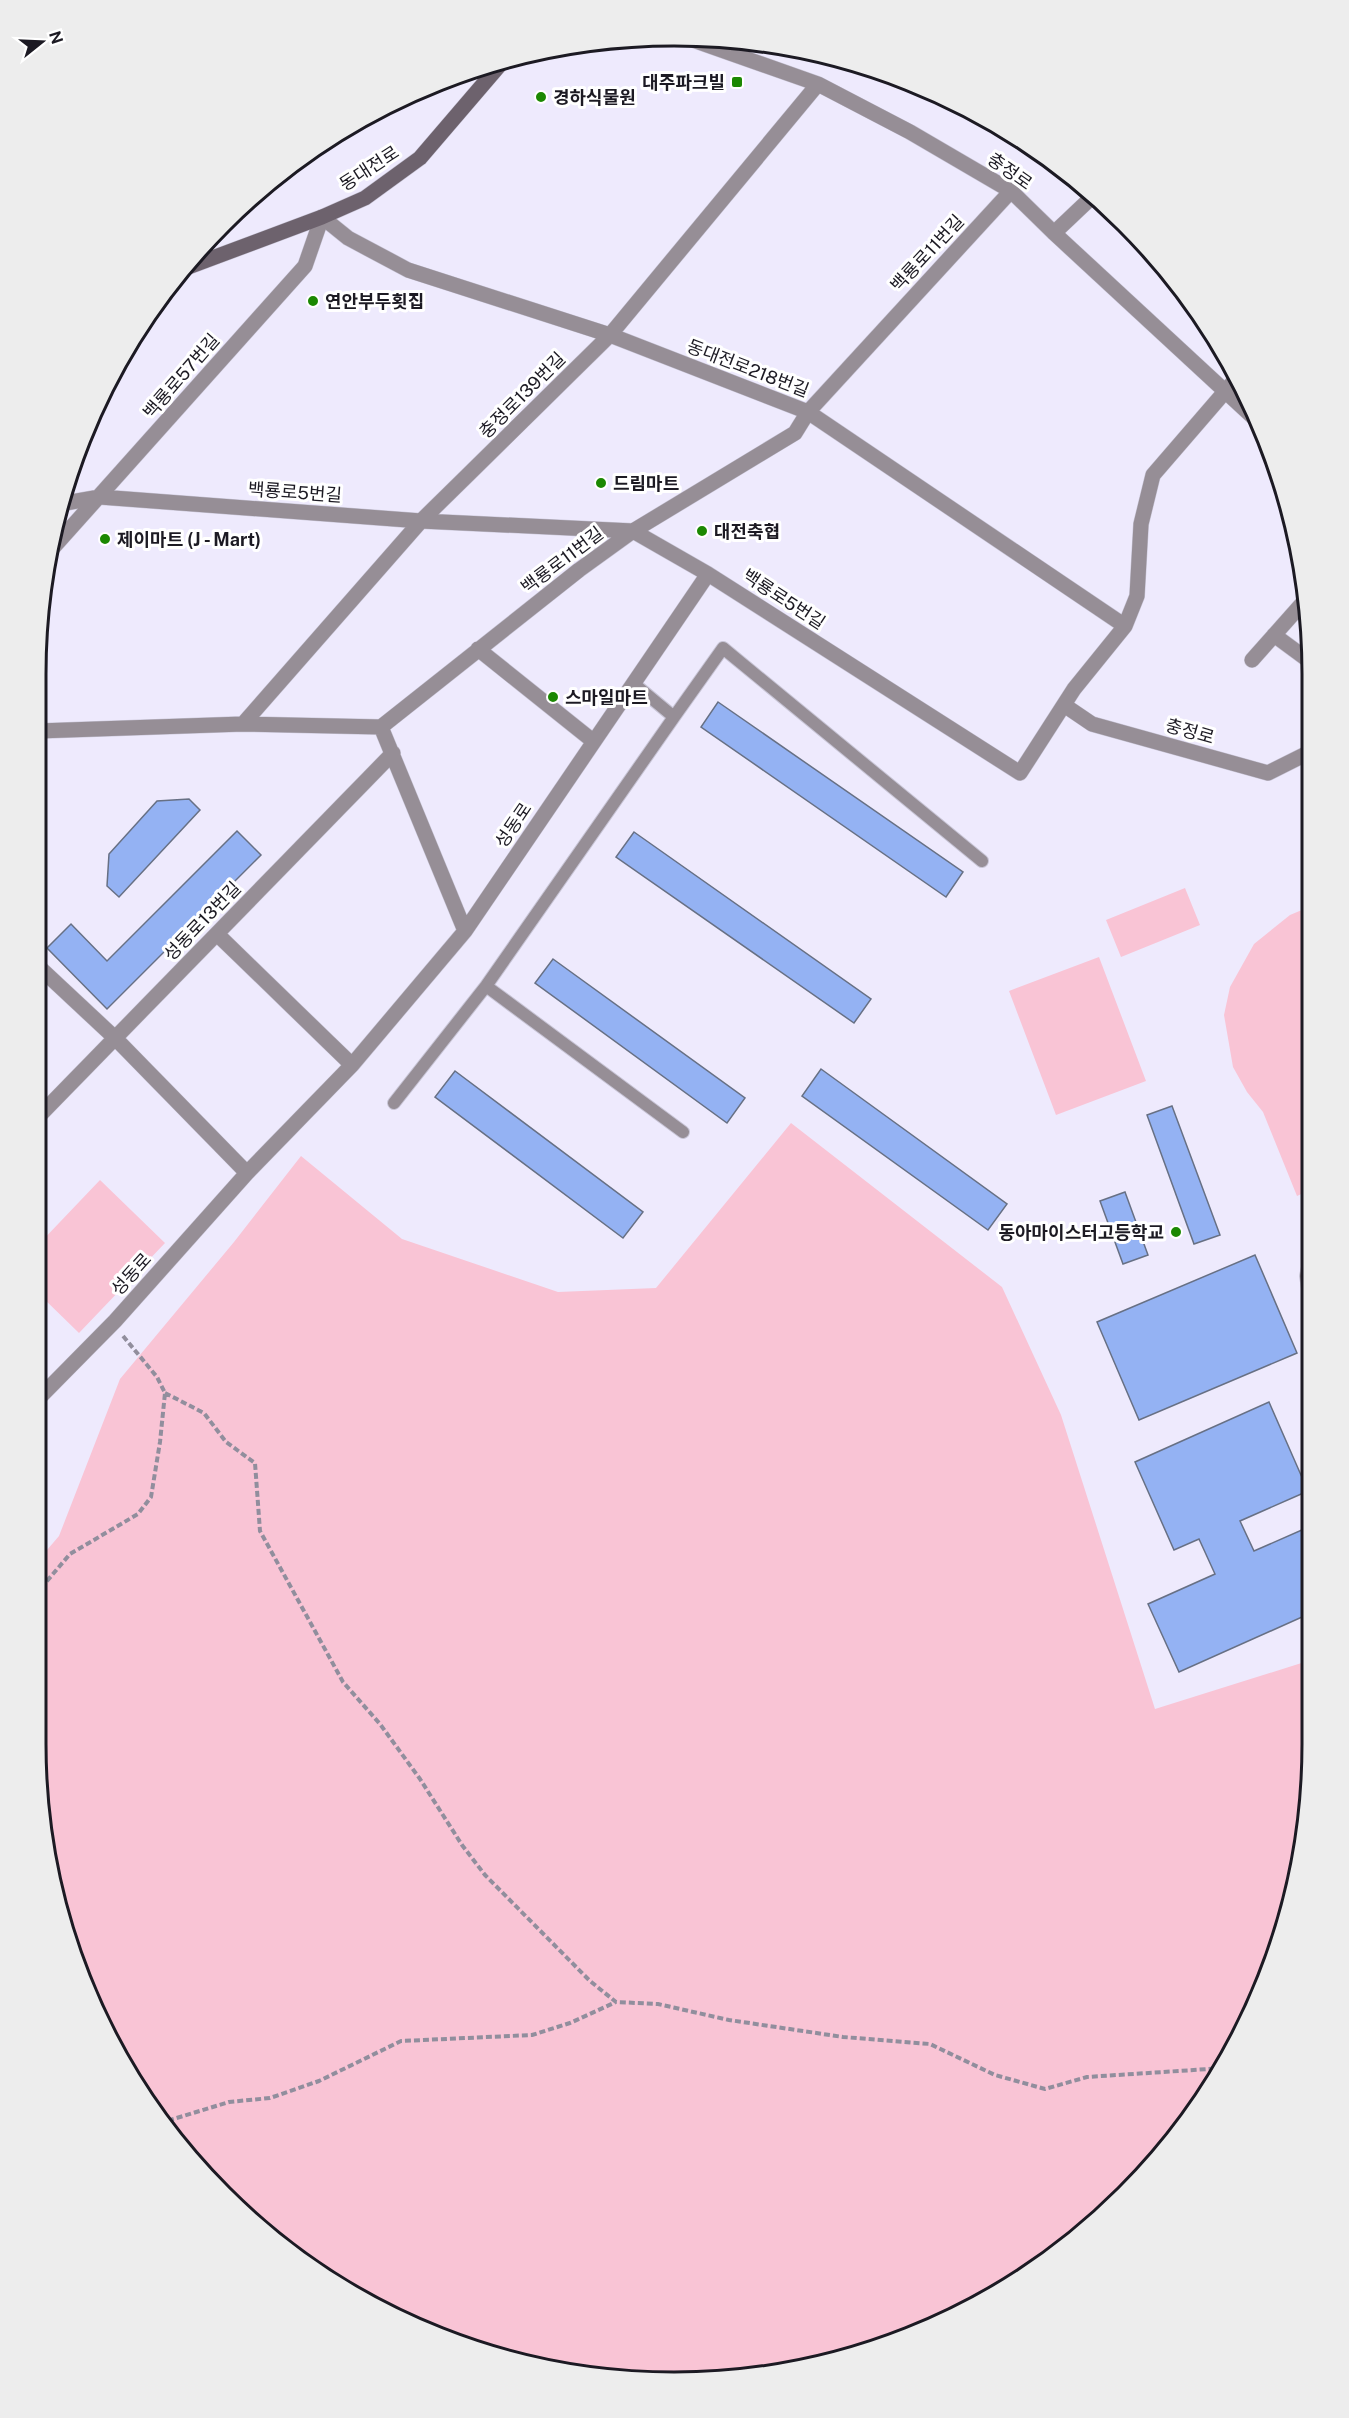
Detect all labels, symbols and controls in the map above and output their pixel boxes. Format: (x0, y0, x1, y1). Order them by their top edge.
north arrow (12, 12, 72, 72)
text: N (45, 29, 67, 46)
place label: 대주파크빌 (642, 72, 725, 93)
marker: 대주파크빌 (730, 75, 744, 89)
place label: 경하식물원 (553, 87, 636, 108)
marker: 경하식물원 (534, 90, 548, 104)
street label: 동대전로 (336, 141, 402, 195)
street label: 충정로 (984, 148, 1036, 194)
street label: 백룡로11번길 (886, 210, 968, 296)
place label: 연안부두횟집 (325, 291, 424, 312)
marker: 연안부두횟집 (306, 294, 320, 308)
street label: 백룡로57번길 (139, 329, 223, 423)
street label: 동대전로218번길 (684, 335, 812, 401)
street label: 충정로139번길 (475, 348, 569, 442)
place label: 드림마트 (613, 473, 679, 494)
marker: 드림마트 (594, 476, 608, 490)
street label: 백룡로5번길 (247, 478, 343, 506)
place label: 대전축협 (714, 521, 780, 542)
street label: 백룡로11번길 (517, 522, 607, 598)
marker: 대전축협 (695, 524, 709, 538)
place label: 제이마트 (J - Mart) (117, 529, 261, 550)
marker: 제이마트 (J - Mart) (98, 532, 112, 546)
street label: 백룡로5번길 (739, 565, 829, 633)
place label: 스마일마트 (565, 687, 648, 708)
marker: 스마일마트 (546, 690, 560, 704)
street label: 충정로 (1163, 714, 1217, 748)
street label: 성동로 (490, 799, 536, 851)
street label: 성동로13번길 (159, 877, 245, 965)
place label: 동아마이스터고등학교 (998, 1222, 1164, 1243)
marker: 동아마이스터고등학교 (1169, 1225, 1183, 1239)
street label: 성동로 (107, 1249, 155, 1299)

